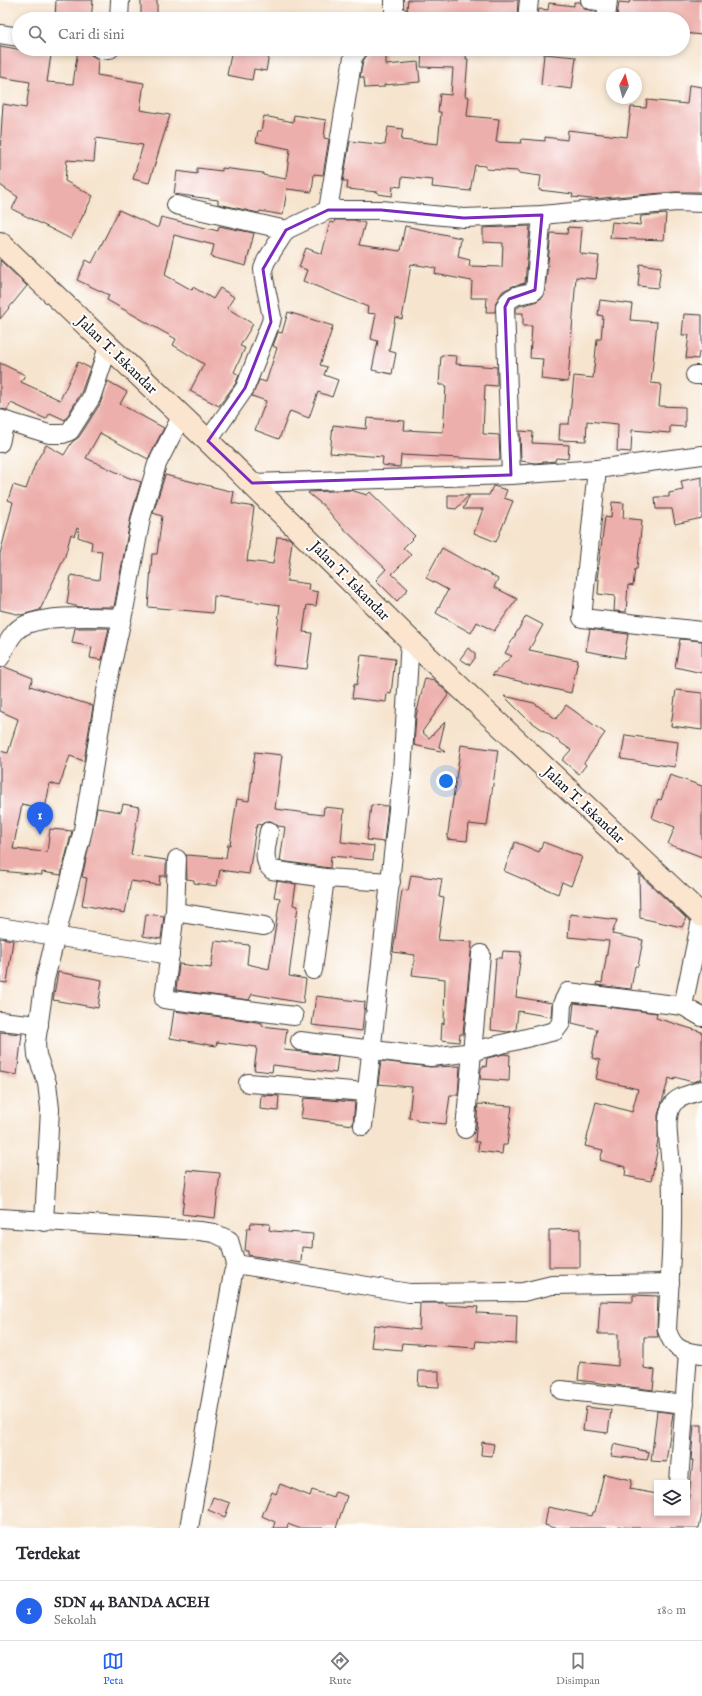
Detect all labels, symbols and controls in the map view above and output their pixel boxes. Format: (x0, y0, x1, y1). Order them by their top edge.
search box (12, 12, 690, 56)
icon: search (26, 23, 48, 45)
text: Cari di sini (58, 25, 125, 44)
north arrow (606, 68, 642, 104)
street label: Jalan T. Iskandar (71, 310, 162, 399)
street label: Jalan T. Iskandar (305, 536, 394, 625)
street label: Jalan T. Iskandar (538, 761, 629, 848)
your location (436, 771, 456, 791)
pin: 1 (27, 802, 53, 835)
map controls (654, 1480, 690, 1516)
button: layers (654, 1480, 690, 1516)
text: Terdekat (16, 1544, 80, 1565)
text: SDN 44 BANDA ACEH (54, 1593, 210, 1612)
text: 1 (27, 1602, 31, 1619)
text: 180 m (657, 1602, 686, 1619)
text: Sekolah (54, 1612, 97, 1629)
tab: Peta (102, 1650, 124, 1688)
tab: Rute (329, 1650, 352, 1688)
tab: Disimpan (556, 1650, 600, 1688)

